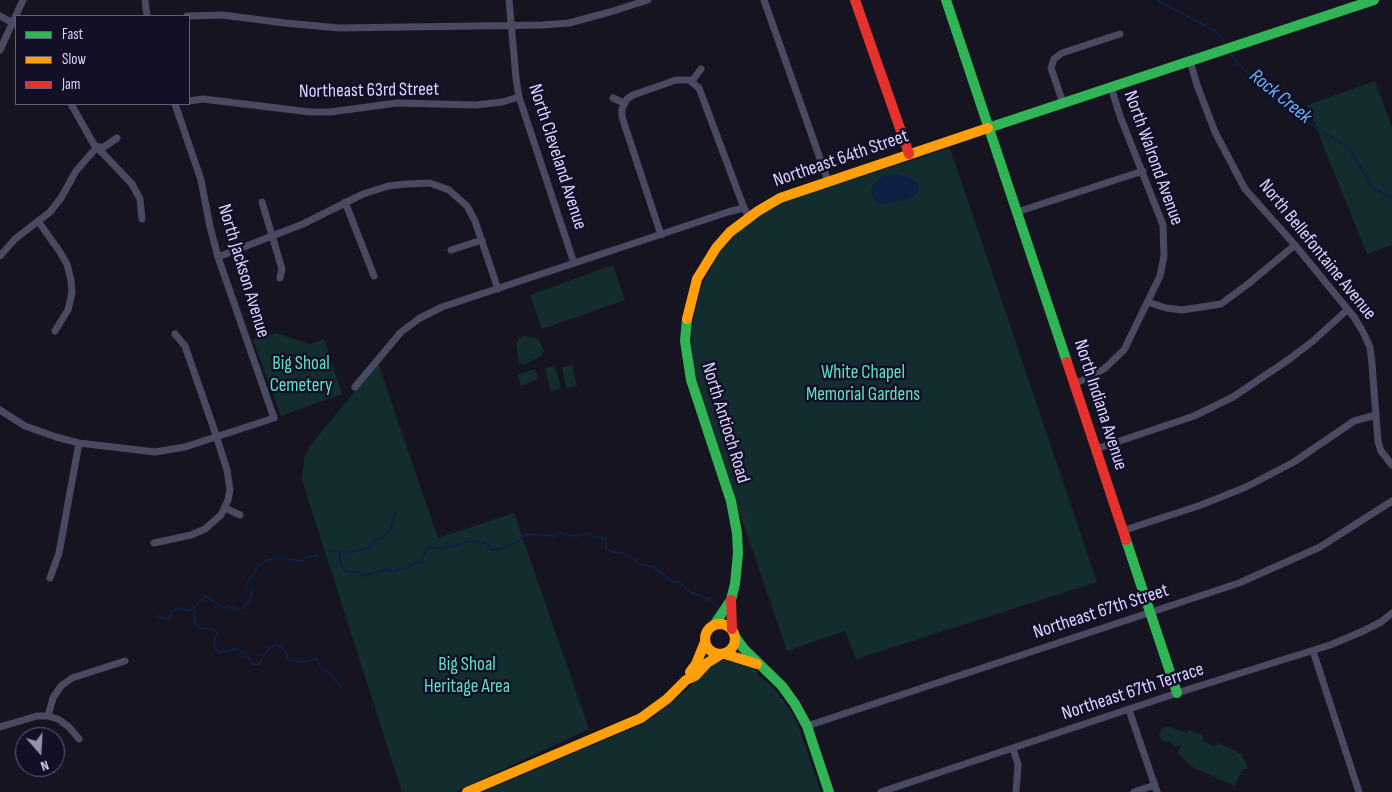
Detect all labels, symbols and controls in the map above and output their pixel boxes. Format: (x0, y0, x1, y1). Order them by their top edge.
legend (15, 15, 190, 105)
text: Fast (62, 25, 83, 44)
text: Slow (62, 50, 86, 69)
water label: Rock Creek (1244, 65, 1316, 129)
text: Jam (62, 75, 80, 94)
street label: Northeast 63rd Street (299, 78, 439, 104)
street label: North Cleveland Avenue (523, 81, 591, 233)
street label: North Walrond Avenue (1118, 88, 1188, 228)
street label: Northeast 64th Street (770, 125, 912, 193)
street label: North Bellefontaine Avenue (1253, 175, 1381, 325)
street label: North Jackson Avenue (212, 202, 274, 340)
street label: North Indiana Avenue (1068, 337, 1132, 473)
park label: Big Shoal Cemetery (270, 353, 332, 397)
street label: North Antioch Road (696, 360, 754, 486)
park label: White Chapel Memorial Gardens (806, 362, 920, 406)
street label: Northeast 67th Street (1030, 579, 1172, 645)
park label: Big Shoal Heritage Area (424, 654, 510, 698)
street label: Northeast 67th Terrace (1059, 658, 1207, 726)
north arrow (15, 727, 65, 777)
text: N (38, 756, 51, 775)

